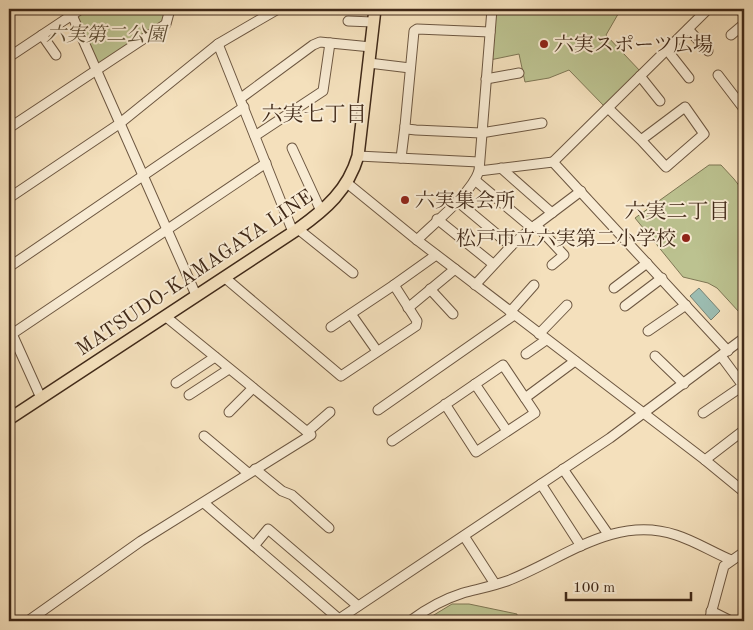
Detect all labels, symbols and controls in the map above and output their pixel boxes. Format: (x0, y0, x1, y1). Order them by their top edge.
park label: 六実第二公園 (46, 24, 169, 46)
place label: 六実スポーツ広場 (554, 34, 713, 56)
marker: 六実スポーツ広場 (538, 38, 550, 50)
district label: 六実七丁目 (262, 103, 367, 126)
street label: MATSUDO-KAMAGAYA LINE (73, 187, 317, 360)
place label: 六実集会所 (415, 190, 515, 212)
marker: 六実集会所 (399, 194, 411, 206)
district label: 六実二丁目 (625, 200, 730, 223)
place label: 松戸市立六実第二小学校 (456, 228, 676, 250)
marker: 松戸市立六実第二小学校 (680, 232, 692, 244)
scale bar (566, 570, 690, 602)
text: 100 m (573, 581, 615, 596)

